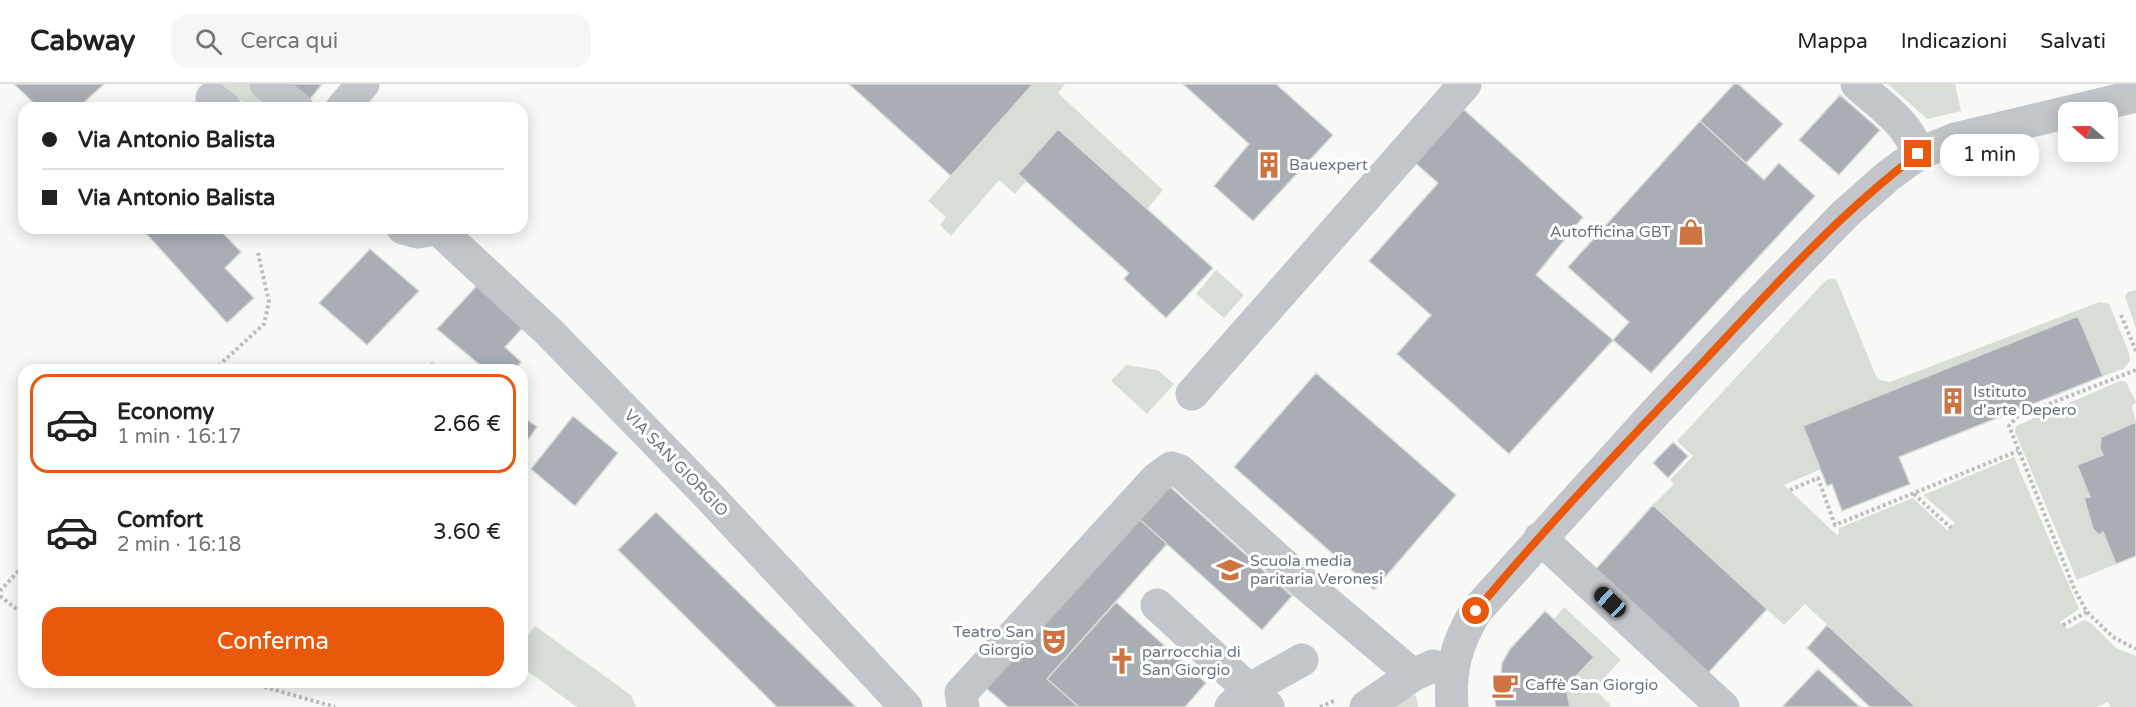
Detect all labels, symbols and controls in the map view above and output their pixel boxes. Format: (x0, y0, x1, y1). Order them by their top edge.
search box (171, 14, 591, 68)
text: Cabway (30, 24, 135, 58)
icon: search (192, 25, 225, 58)
text: Cerca qui (240, 28, 338, 54)
text: Mappa (1797, 29, 1868, 54)
text: Indicazioni (1901, 29, 2007, 54)
text: Salvati (2040, 29, 2106, 54)
north arrow (2058, 102, 2118, 162)
map controls (2058, 102, 2118, 162)
text: Via Antonio Balista (78, 127, 275, 153)
callout: 1 min (1939, 133, 2038, 175)
route end (1904, 140, 1931, 167)
text: 1 min (1963, 143, 2016, 167)
building icon: Bauexpert (1254, 150, 1284, 180)
place label: Bauexpert (1289, 155, 1368, 175)
text: Via Antonio Balista (78, 185, 275, 211)
shop icon: Autofficina GBT (1676, 217, 1706, 247)
place label: Autofficina GBT (1550, 222, 1671, 242)
place label: Istituto d'arte Depero (1973, 382, 2077, 420)
building icon: Istituto d'arte Depero (1938, 386, 1968, 416)
icon: car (45, 397, 99, 451)
text: Economy (117, 399, 214, 425)
street label: VIA SAN GIORGIO (620, 405, 732, 521)
text: 2.66 € (433, 411, 501, 437)
text: 1 min · 16:17 (117, 425, 241, 449)
icon: car (45, 505, 99, 559)
text: Comfort (117, 507, 203, 533)
text: 3.60 € (433, 519, 501, 545)
text: 2 min · 16:18 (117, 533, 241, 557)
place label: Scuola media paritaria Veronesi (1250, 551, 1383, 589)
school or university icon: Scuola media paritaria Veronesi (1215, 555, 1245, 585)
car (1591, 583, 1629, 621)
route start (1462, 597, 1489, 624)
button: Conferma (42, 607, 504, 676)
place label: Teatro San Giorgio (953, 622, 1034, 660)
theatre icon: Teatro San Giorgio (1039, 626, 1069, 656)
place label: parrocchia di San Giorgio (1142, 642, 1241, 680)
church icon: parrocchia di San Giorgio (1107, 646, 1137, 676)
cafe icon: Caffè San Giorgio (1490, 670, 1520, 700)
place label: Caffè San Giorgio (1525, 675, 1658, 695)

